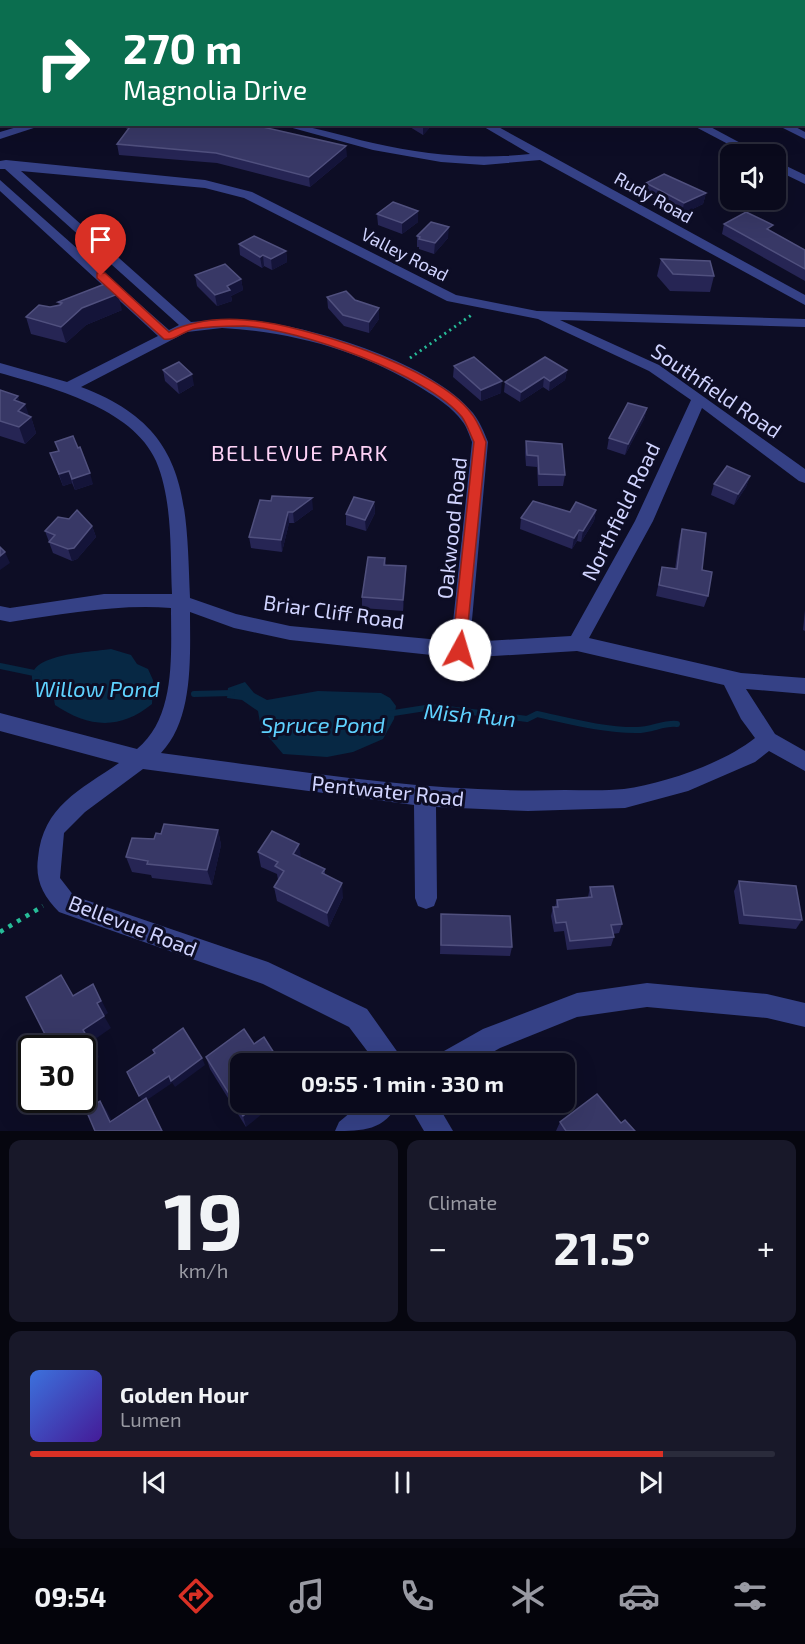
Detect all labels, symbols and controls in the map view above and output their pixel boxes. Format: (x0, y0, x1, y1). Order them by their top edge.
text: 270 m (123, 22, 242, 72)
icon: right (24, 24, 102, 102)
text: Magnolia Drive (123, 73, 307, 105)
map controls (720, 144, 786, 210)
button: sound (720, 144, 786, 210)
street label: Rudy Road (611, 166, 697, 228)
pin (75, 214, 126, 276)
icon: arrive (84, 223, 117, 256)
street label: Valley Road (358, 223, 452, 285)
street label: Southfield Road (647, 337, 787, 443)
street label: Northfield Road (576, 438, 664, 584)
district label: BELLEVUE PARK (211, 439, 389, 465)
street label: Oakwood Road (431, 456, 471, 600)
street label: Briar Cliff Road (262, 589, 406, 633)
position arrow (428, 618, 492, 682)
water label: Willow Pond (34, 675, 160, 701)
water label: Mish Run (423, 697, 517, 731)
water label: Spruce Pond (261, 711, 385, 737)
street label: Pentwater Road (311, 770, 465, 810)
street label: Bellevue Road (65, 889, 201, 961)
speed limit sign: 30 (18, 1035, 96, 1113)
text: 09:55 · 1 min · 330 m (301, 1070, 504, 1096)
text: 19 (164, 1172, 243, 1266)
text: Climate (428, 1190, 497, 1214)
text: 21.5° (554, 1220, 651, 1274)
text: − (428, 1227, 447, 1267)
text: + (757, 1227, 775, 1267)
text: km/h (179, 1258, 228, 1282)
text: Golden Hour (120, 1381, 249, 1407)
text: Lumen (120, 1407, 182, 1431)
icon: previous (138, 1466, 171, 1499)
icon: pause (386, 1466, 419, 1499)
icon: next (634, 1466, 667, 1499)
icon: directions (175, 1575, 217, 1617)
icon: music (286, 1575, 328, 1617)
icon: phone (396, 1575, 438, 1617)
icon: climate (507, 1575, 549, 1617)
icon: car (618, 1575, 660, 1617)
icon: filters (729, 1575, 771, 1617)
text: 09:54 (34, 1580, 106, 1612)

